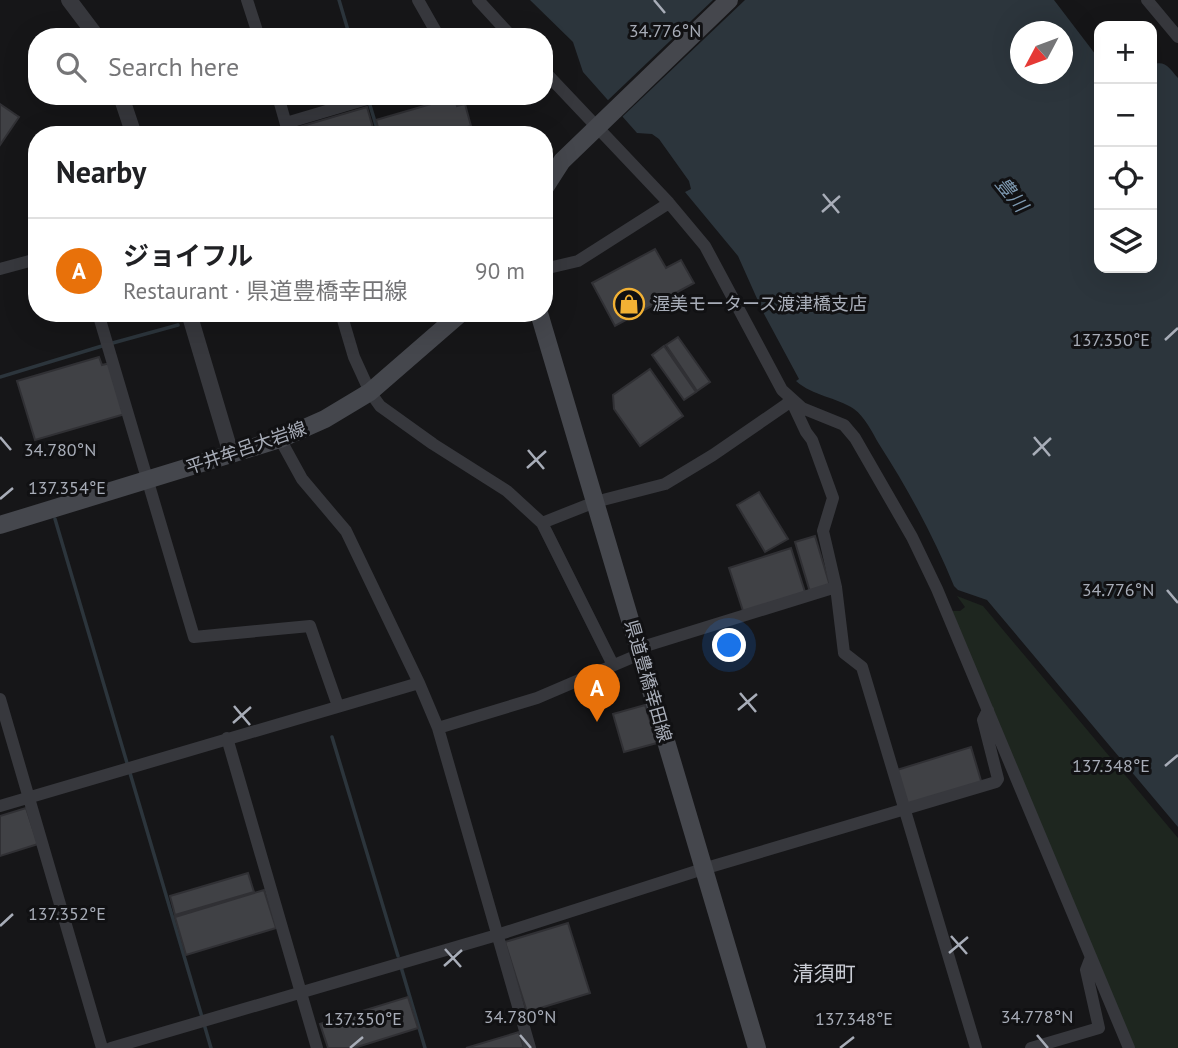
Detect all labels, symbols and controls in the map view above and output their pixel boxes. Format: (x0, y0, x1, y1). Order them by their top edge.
text: 34.776°N (629, 19, 701, 42)
north arrow (1010, 21, 1073, 84)
map controls (1094, 21, 1157, 273)
button: + (1094, 21, 1157, 84)
search box (28, 28, 553, 105)
icon: search (52, 48, 90, 86)
text: Search here (108, 50, 239, 83)
button: − (1094, 84, 1157, 147)
button: locate (1094, 147, 1157, 210)
text: Nearby (56, 152, 146, 191)
water label: 豊川 (991, 172, 1035, 218)
button: layers (1094, 210, 1157, 273)
text: ジョイフル (123, 239, 253, 272)
text: A (72, 256, 86, 285)
text: 90 m (475, 256, 525, 285)
text: Restaurant · 県道豊橋幸田線 (123, 276, 408, 305)
shop icon: 渥美モータース渡津橋支店 (612, 287, 646, 321)
place label: 渥美モータース渡津橋支店 (652, 292, 867, 315)
text: 137.350°E (1072, 328, 1150, 351)
street label: 平井牟呂大岩線 (183, 416, 309, 479)
text: 34.780°N (24, 438, 96, 461)
text: 137.354°E (28, 476, 106, 499)
text: 34.776°N (1082, 578, 1154, 601)
street label: 県道豊橋幸田線 (620, 617, 677, 745)
your location (712, 628, 746, 662)
pin: A (574, 664, 620, 722)
text: 137.348°E (1072, 754, 1150, 777)
text: 137.352°E (28, 902, 106, 925)
district label: 清須町 (793, 960, 856, 987)
text: 34.780°N (484, 1005, 556, 1028)
text: 34.778°N (1001, 1005, 1073, 1028)
text: 137.350°E (324, 1007, 402, 1030)
text: 137.348°E (815, 1007, 893, 1030)

